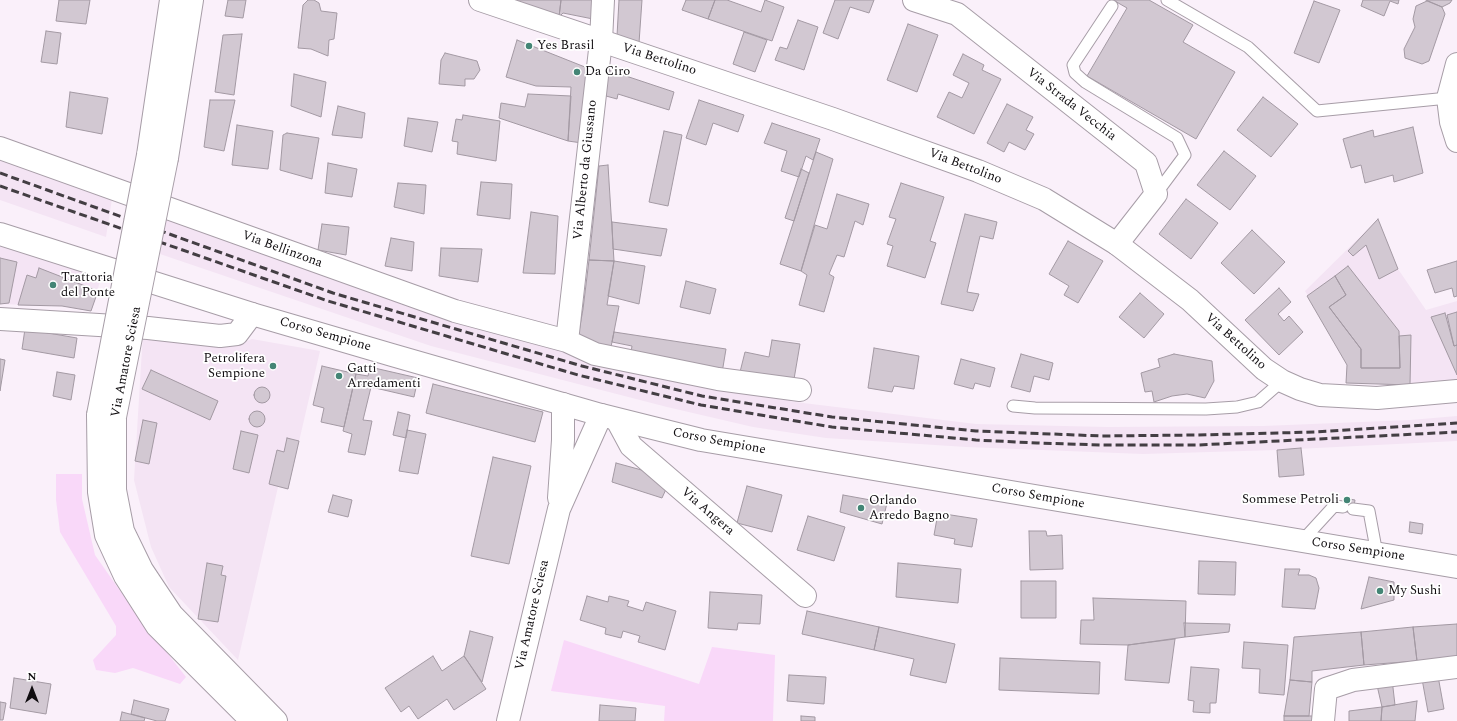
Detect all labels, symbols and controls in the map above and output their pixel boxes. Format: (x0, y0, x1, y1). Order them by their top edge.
place label: Yes Brasil (537, 38, 594, 54)
marker: Yes Brasil (524, 41, 534, 51)
street label: Via Bettolino (620, 41, 698, 79)
place label: Da Ciro (585, 64, 630, 80)
street label: Via Strada Vecchia (1023, 65, 1119, 145)
marker: Da Ciro (572, 67, 582, 77)
street label: Via Alberto da Giussano (571, 99, 601, 241)
street label: Via Bettolino (926, 146, 1004, 188)
street label: Via Bellinzona (240, 228, 324, 272)
place label: Trattoria del Ponte (61, 270, 115, 301)
marker: Trattoria del Ponte (48, 280, 58, 290)
street label: Via Amatore Sciesa (109, 305, 145, 419)
street label: Via Bettolino (1201, 310, 1269, 374)
street label: Corso Sempione (277, 314, 373, 356)
place label: Petrolifera Sempione (203, 351, 265, 382)
marker: Petrolifera Sempione (268, 361, 278, 371)
place label: Gatti Arredamenti (347, 361, 421, 392)
marker: Gatti Arredamenti (334, 371, 344, 381)
street label: Corso Sempione (671, 425, 767, 459)
street label: Corso Sempione (990, 481, 1086, 513)
street label: Via Angera (677, 485, 737, 539)
place label: Sommese Petroli (1242, 492, 1339, 508)
place label: Orlando Arredo Bagno (869, 493, 949, 524)
marker: Sommese Petroli (1342, 495, 1352, 505)
marker: Orlando Arredo Bagno (856, 503, 866, 513)
street label: Corso Sempione (1310, 535, 1406, 565)
street label: Via Amatore Sciesa (513, 558, 553, 672)
place label: My Sushi (1388, 583, 1441, 599)
marker: My Sushi (1375, 586, 1385, 596)
text: N (28, 668, 36, 685)
north arrow (12, 669, 52, 709)

